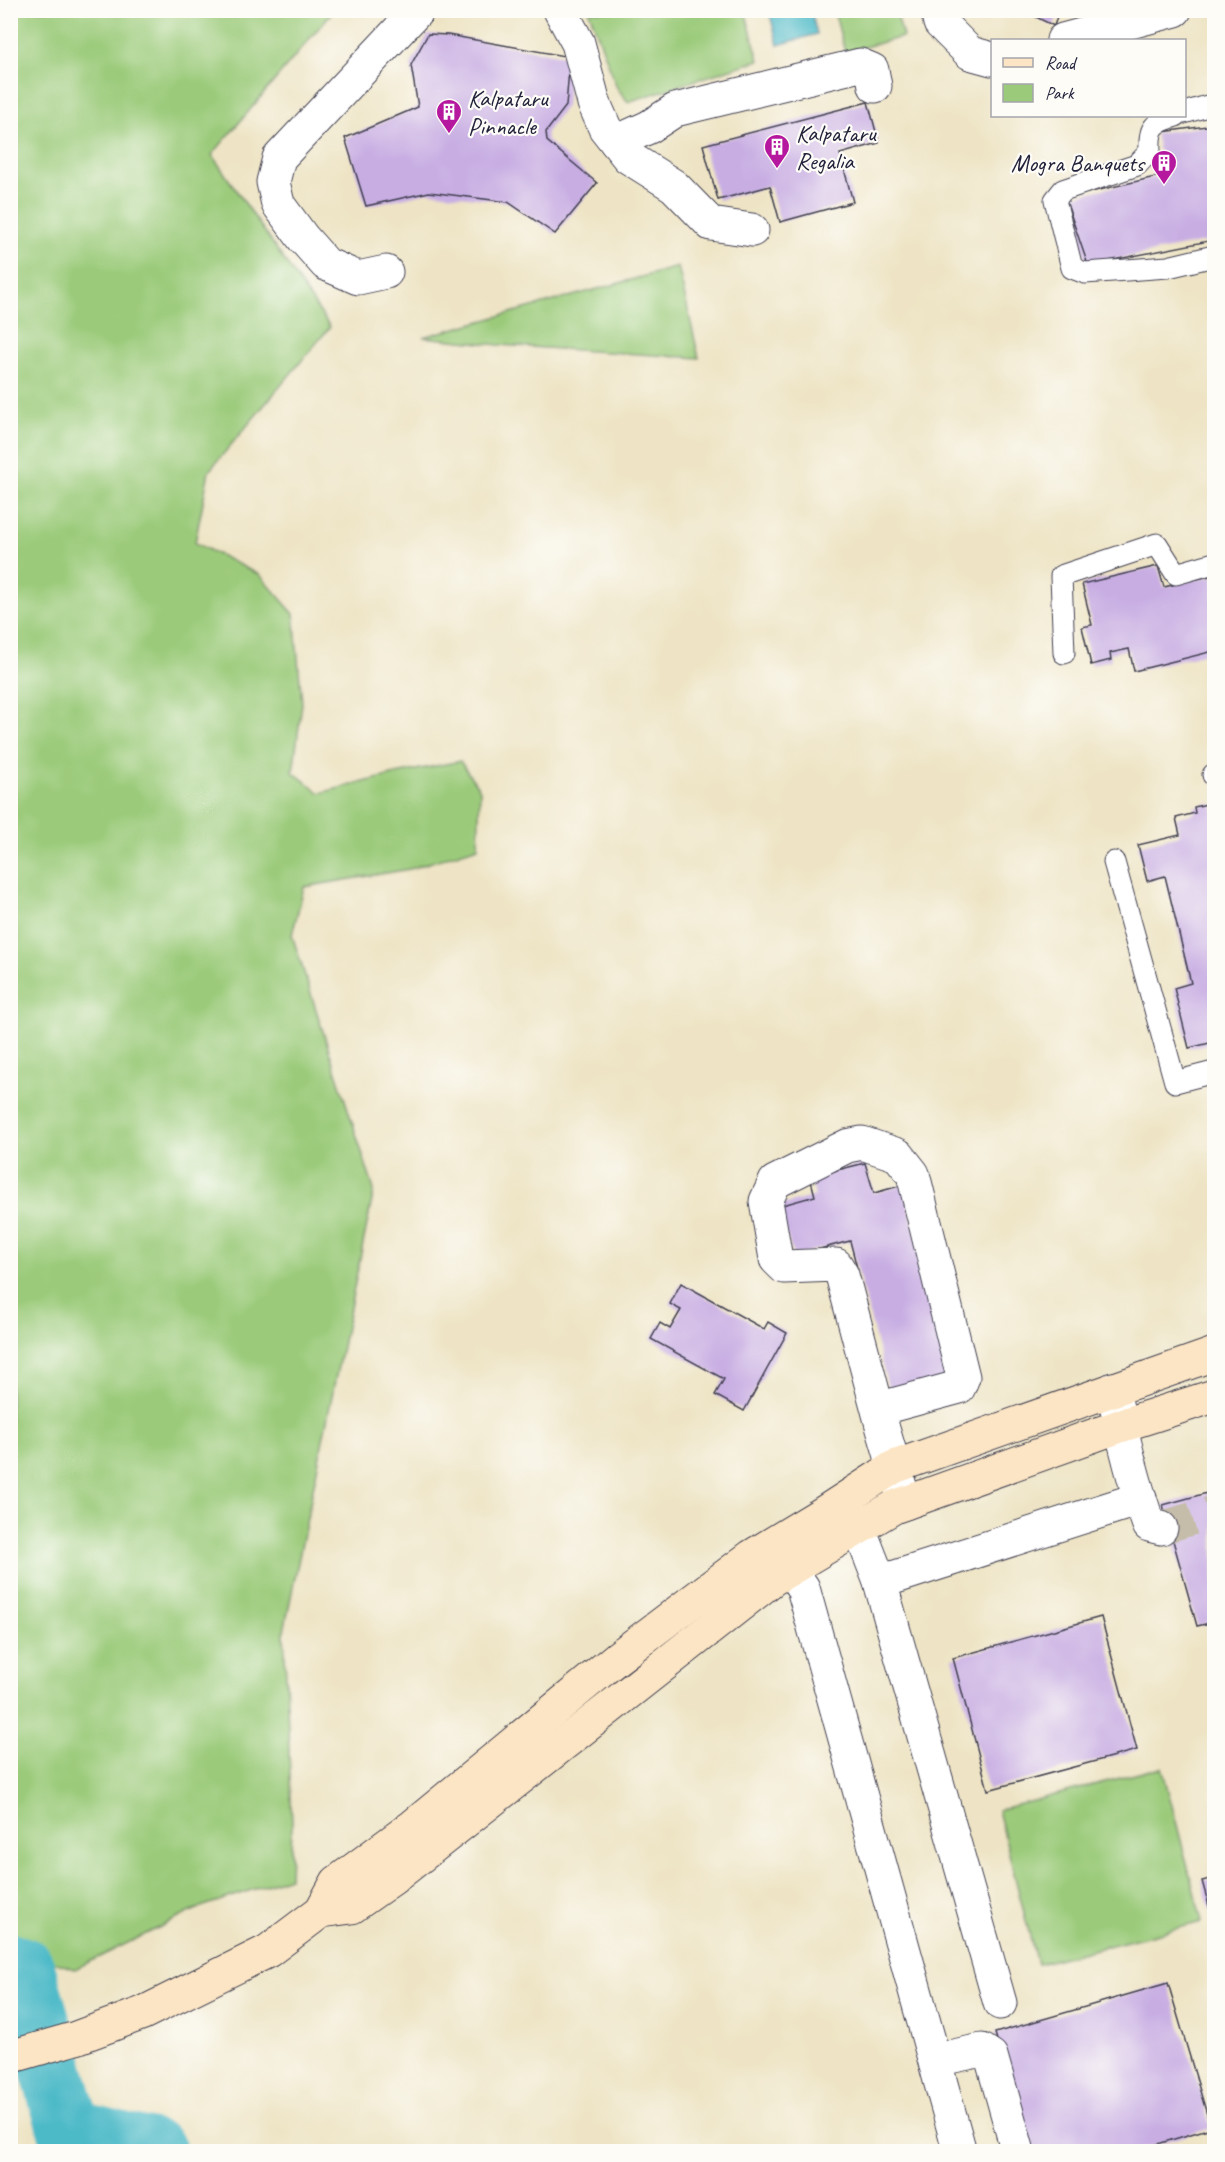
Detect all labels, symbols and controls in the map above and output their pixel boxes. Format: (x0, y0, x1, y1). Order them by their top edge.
legend (991, 39, 1186, 117)
text: Road (1045, 52, 1078, 74)
text: Park (1045, 82, 1075, 104)
place label: Kalpataru Pinnacle (468, 83, 550, 141)
building icon: Kalpataru Pinnacle (434, 97, 464, 135)
place label: Kalpataru Regalia (796, 118, 878, 176)
building icon: Kalpataru Regalia (762, 132, 792, 170)
place label: Mogra Banquets (1011, 148, 1146, 178)
building icon: Mogra Banquets (1149, 148, 1179, 186)

